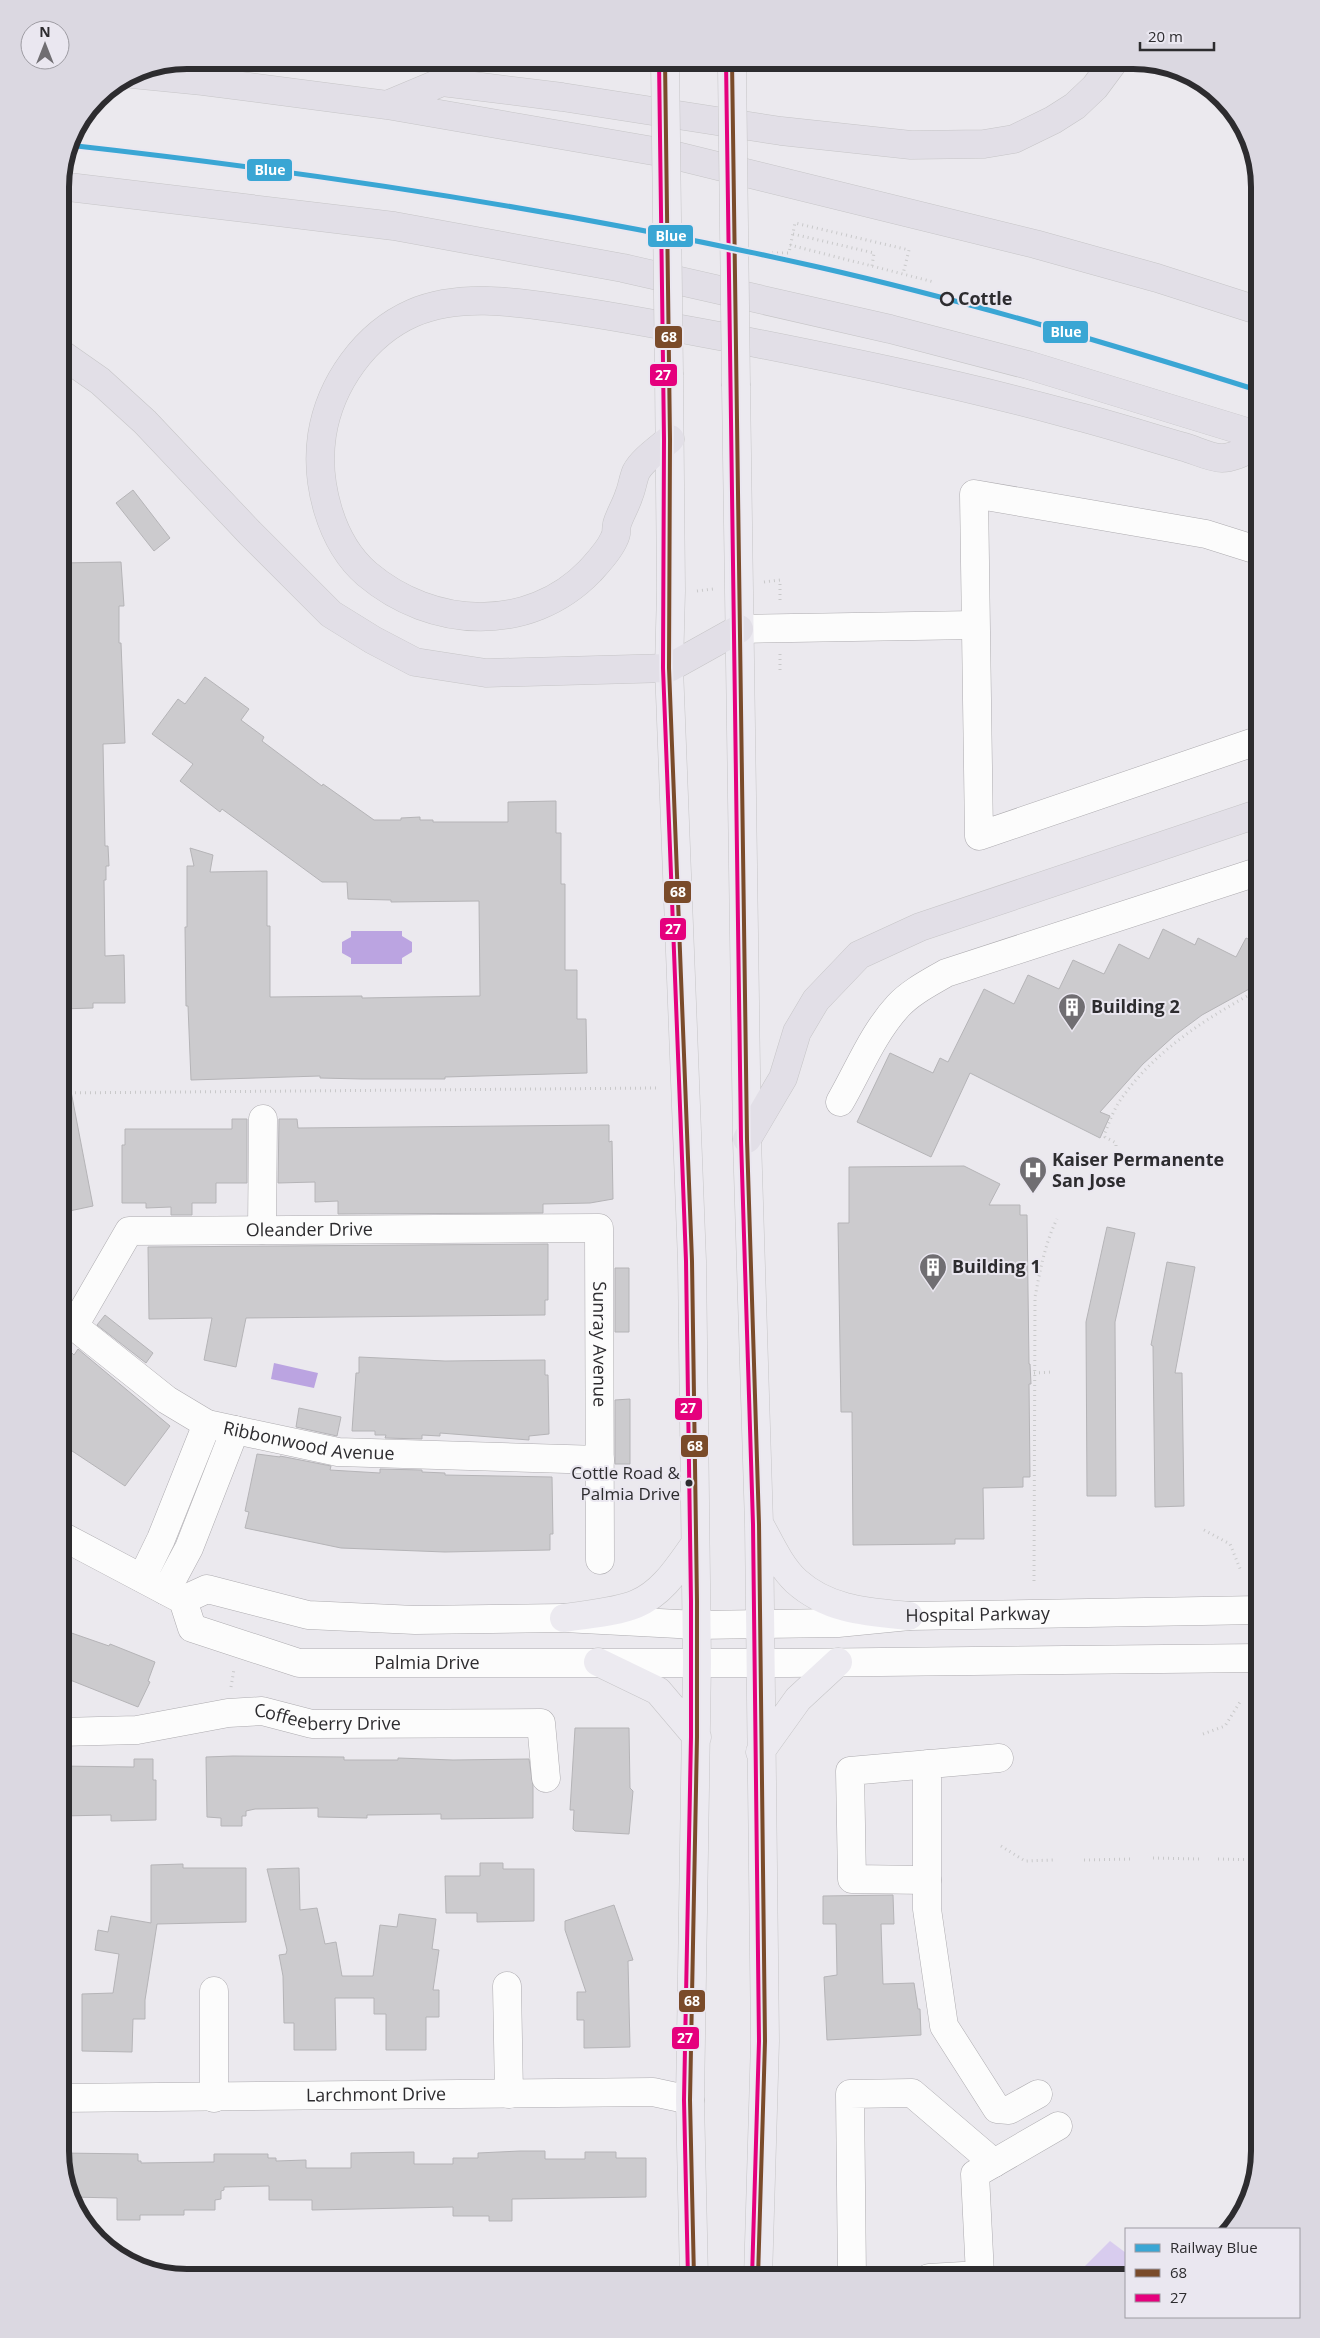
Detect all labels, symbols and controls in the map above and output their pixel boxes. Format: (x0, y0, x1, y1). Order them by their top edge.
north arrow (20, 20, 70, 70)
scale bar (1140, 20, 1214, 52)
text: N (39, 22, 51, 41)
text: 20 m (1148, 26, 1183, 46)
line badge: Blue (246, 158, 293, 182)
text: Blue (254, 160, 286, 179)
line badge: Blue (647, 224, 694, 248)
text: Blue (655, 226, 687, 245)
place label: Cottle (958, 286, 1012, 310)
marker: Cottle (940, 292, 954, 306)
line badge: Blue (1042, 320, 1089, 344)
text: Blue (1050, 322, 1082, 341)
line badge: 68 (654, 325, 683, 349)
text: 68 (661, 327, 677, 346)
line badge: 27 (649, 363, 678, 387)
text: 27 (655, 365, 671, 384)
line badge: 68 (663, 880, 692, 904)
text: 68 (670, 882, 686, 901)
line badge: 27 (659, 917, 687, 941)
text: 27 (665, 919, 681, 938)
building icon: Building 2 (1057, 992, 1087, 1031)
place label: Building 2 (1091, 994, 1180, 1018)
place label: Kaiser Permanente San Jose (1052, 1147, 1224, 1192)
hospital icon: Kaiser Permanente San Jose (1018, 1155, 1048, 1194)
street label: Oleander Drive (246, 1216, 373, 1241)
building icon: Building 1 (918, 1252, 948, 1291)
place label: Building 1 (952, 1254, 1041, 1278)
street label: Sunray Avenue (588, 1281, 613, 1407)
line badge: 27 (674, 1397, 703, 1421)
text: 27 (680, 1398, 696, 1417)
street label: Ribbonwood Avenue (221, 1415, 395, 1465)
line badge: 68 (680, 1434, 709, 1458)
text: 68 (687, 1436, 703, 1455)
place label: Cottle Road & Palmia Drive (571, 1461, 681, 1505)
marker: Cottle Road & Palmia Drive (684, 1478, 694, 1488)
street label: Hospital Parkway (905, 1601, 1051, 1627)
street label: Palmia Drive (374, 1650, 480, 1674)
street label: Coffeeberry Drive (254, 1698, 401, 1735)
line badge: 68 (678, 1989, 706, 2013)
text: 68 (684, 1991, 700, 2010)
line badge: 27 (671, 2026, 700, 2050)
text: 27 (677, 2028, 693, 2047)
street label: Larchmont Drive (306, 2081, 446, 2107)
legend (1125, 2228, 1300, 2318)
text: Railway Blue (1170, 2237, 1258, 2257)
text: 68 (1170, 2262, 1187, 2282)
text: 27 (1170, 2287, 1187, 2307)

